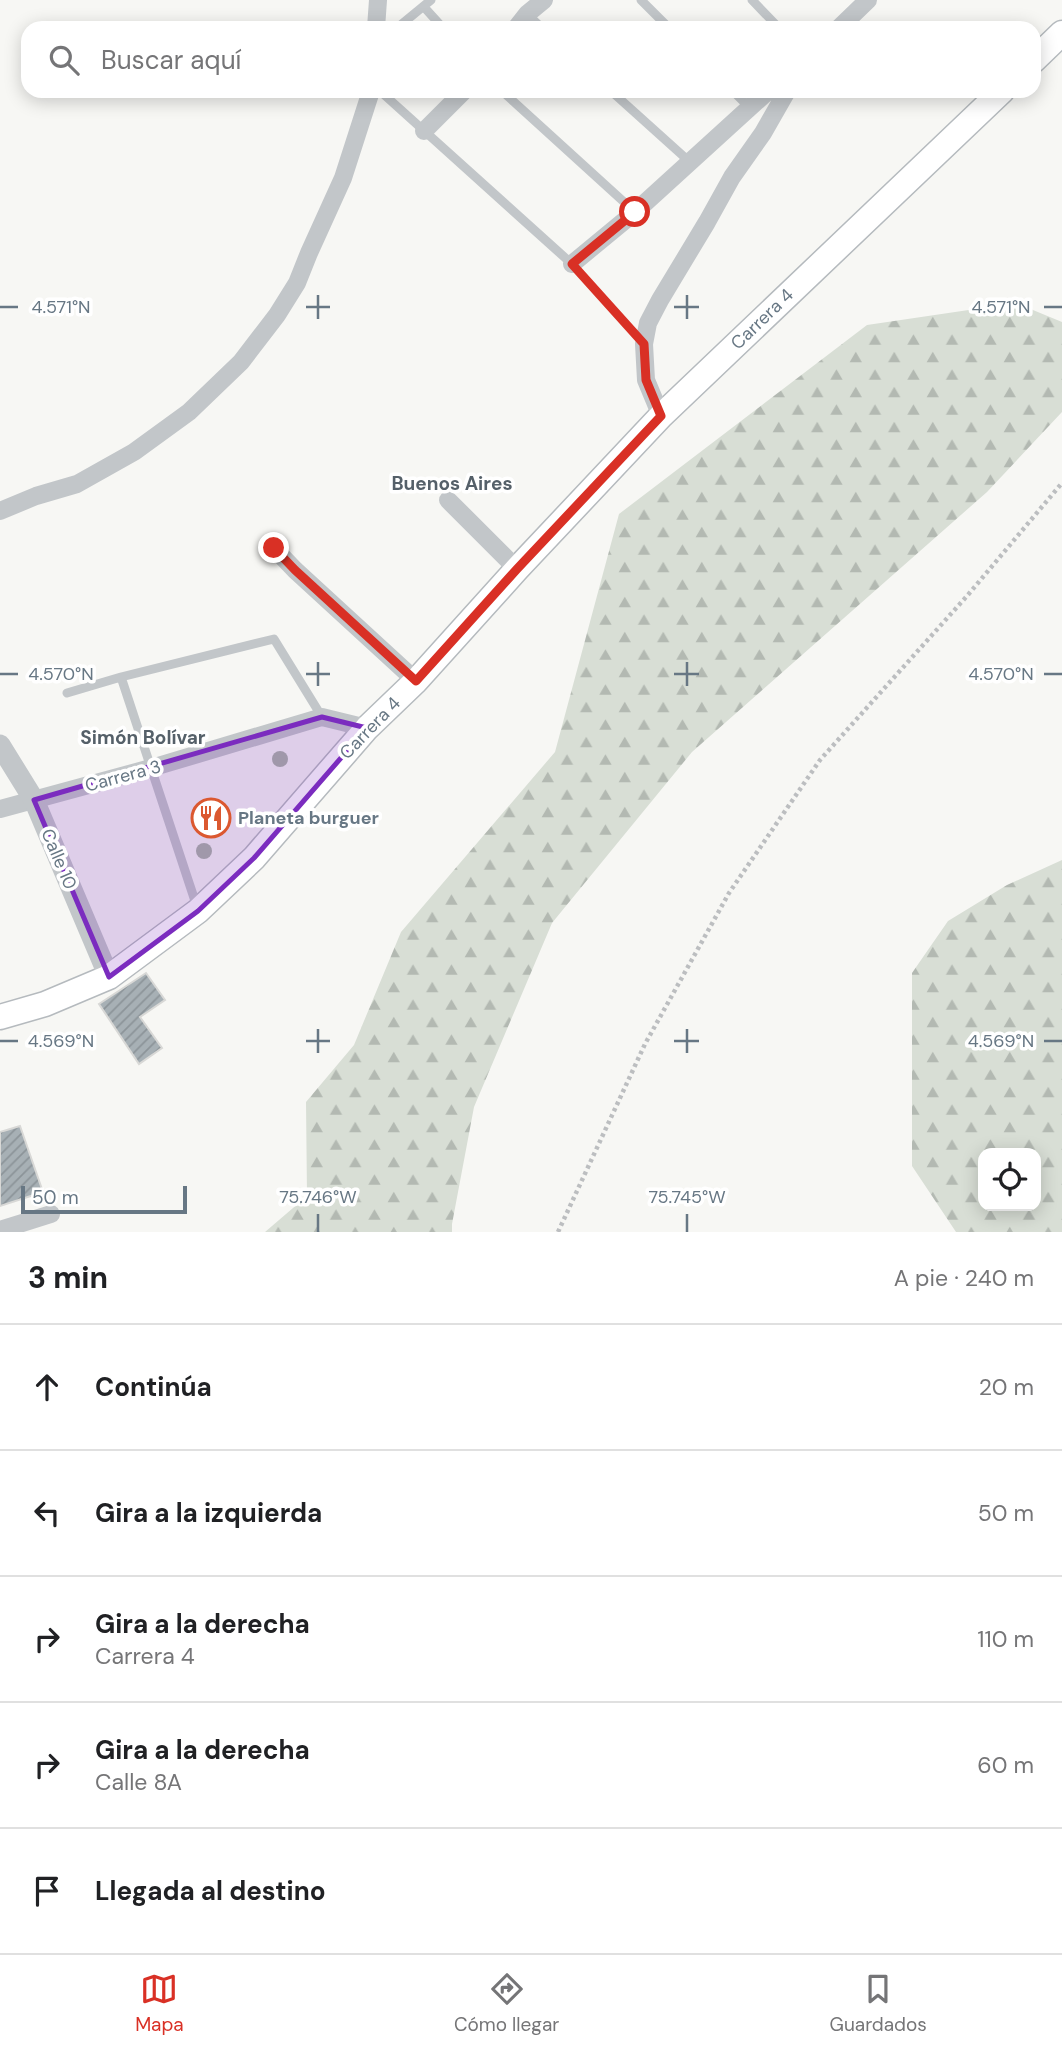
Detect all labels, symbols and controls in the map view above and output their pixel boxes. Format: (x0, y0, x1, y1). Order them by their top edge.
search box (21, 21, 1041, 98)
icon: search (45, 41, 83, 79)
text: Buscar aquí (101, 43, 241, 77)
route start (619, 196, 650, 227)
street label: Carrera 4 (726, 283, 798, 355)
text: 4.571°N (31, 295, 91, 319)
text: 4.571°N (971, 295, 1031, 319)
district label: Buenos Aires (392, 471, 513, 496)
route end (258, 532, 289, 563)
text: 4.570°N (28, 662, 94, 686)
text: 4.570°N (968, 662, 1034, 686)
street label: Carrera 4 (334, 692, 406, 764)
district label: Simón Bolívar (80, 725, 206, 750)
street label: Carrera 3 (82, 754, 164, 798)
restaurant icon: Planeta burguer (190, 797, 232, 839)
place label: Planeta burguer (238, 806, 379, 830)
street label: Calle 10 (36, 825, 82, 893)
text: 4.569°N (28, 1029, 94, 1053)
text: 4.569°N (968, 1029, 1034, 1053)
map controls (978, 1148, 1041, 1211)
button: locate (978, 1148, 1041, 1211)
scale bar (21, 1183, 187, 1215)
text: 50 m (32, 1185, 79, 1210)
text: 75.746°W (279, 1185, 357, 1209)
text: 75.745°W (648, 1185, 726, 1209)
text: 3 min (28, 1258, 108, 1297)
text: A pie · 240 m (894, 1263, 1034, 1293)
icon: ahead (28, 1368, 66, 1406)
text: Continúa (95, 1370, 212, 1404)
text: 20 m (979, 1372, 1034, 1402)
icon: left (28, 1494, 66, 1532)
text: Gira a la izquierda (95, 1496, 322, 1530)
text: 50 m (978, 1498, 1034, 1528)
text: Gira a la derecha (95, 1607, 310, 1641)
icon: right (28, 1620, 66, 1658)
text: 110 m (977, 1624, 1034, 1654)
text: Carrera 4 (95, 1641, 195, 1671)
text: Gira a la derecha (95, 1733, 310, 1767)
icon: right (28, 1746, 66, 1784)
text: 60 m (977, 1750, 1034, 1780)
text: Calle 8A (95, 1767, 182, 1797)
icon: arrive (28, 1872, 66, 1910)
text: Llegada al destino (95, 1874, 326, 1908)
tab: Mapa (135, 1970, 184, 2037)
tab: Cómo llegar (454, 1970, 559, 2037)
tab: Guardados (830, 1970, 927, 2037)

